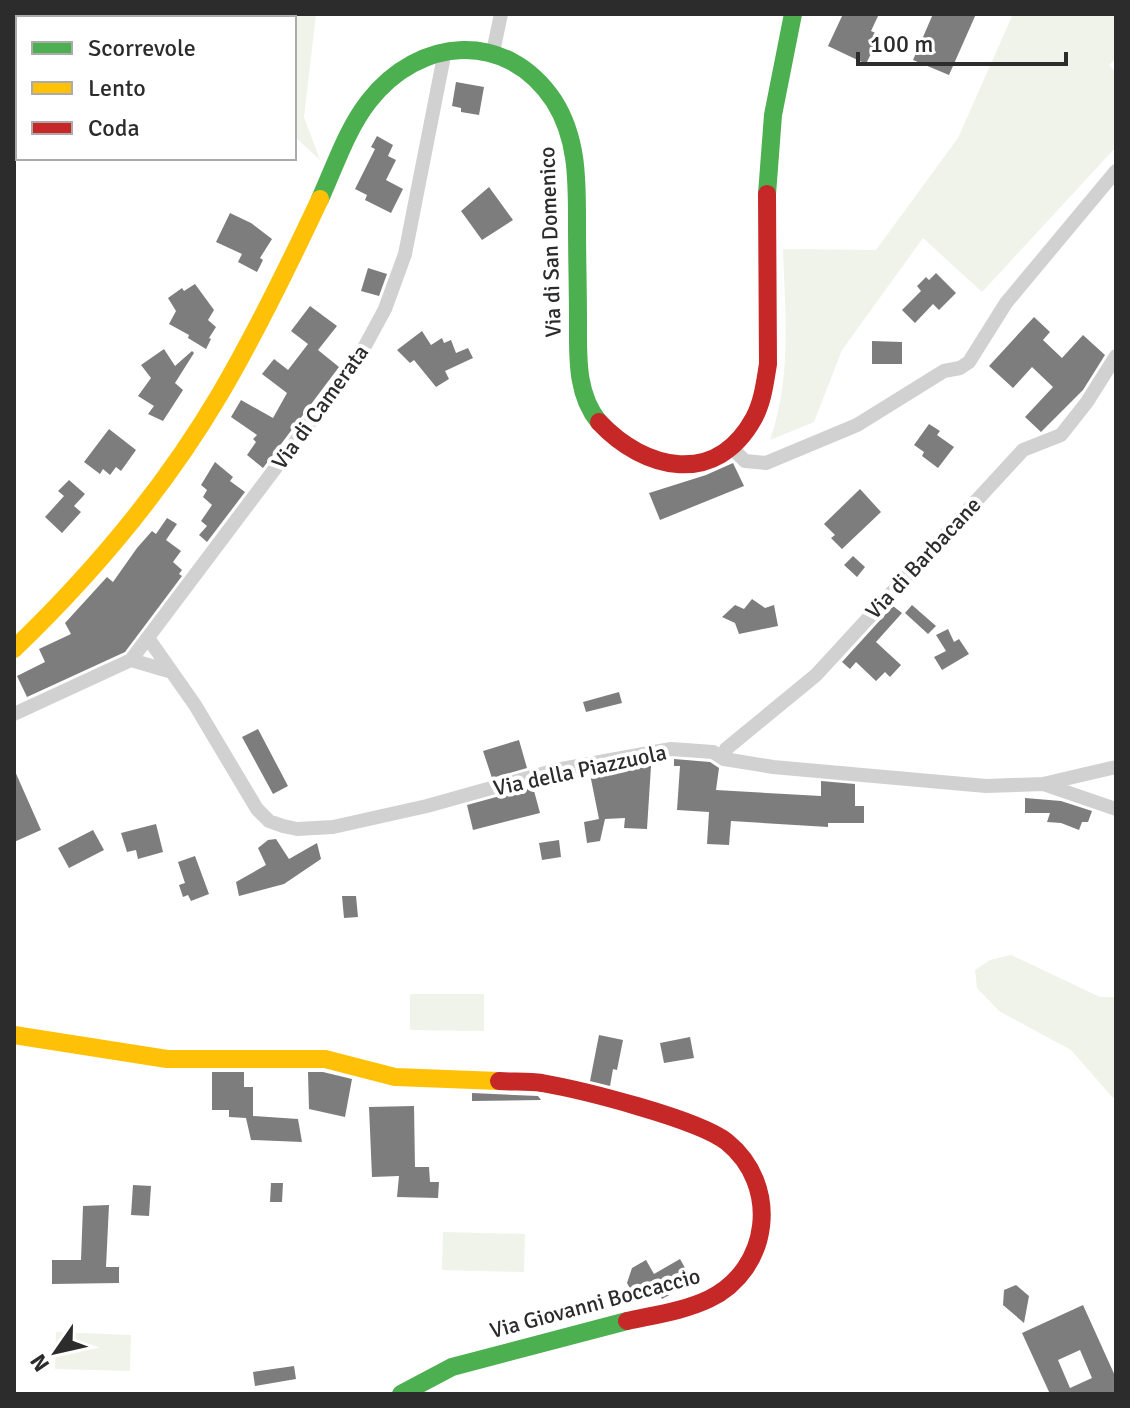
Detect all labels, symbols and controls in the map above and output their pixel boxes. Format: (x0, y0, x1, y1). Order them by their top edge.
legend (16, 16, 296, 160)
scale bar (858, 16, 1066, 66)
text: 100 m (870, 29, 933, 59)
text: Scorrevole (88, 33, 196, 63)
text: Lento (88, 73, 146, 103)
text: Coda (88, 113, 140, 143)
street label: Via di San Domenico (533, 146, 567, 338)
street label: Via di Camerata (266, 339, 374, 475)
street label: Via di Barbacane (860, 491, 986, 625)
street label: Via della Piazzuola (491, 738, 669, 802)
street label: Via Giovanni Boccaccio (487, 1262, 703, 1344)
north arrow (16, 1312, 96, 1392)
text: N (24, 1349, 55, 1377)

